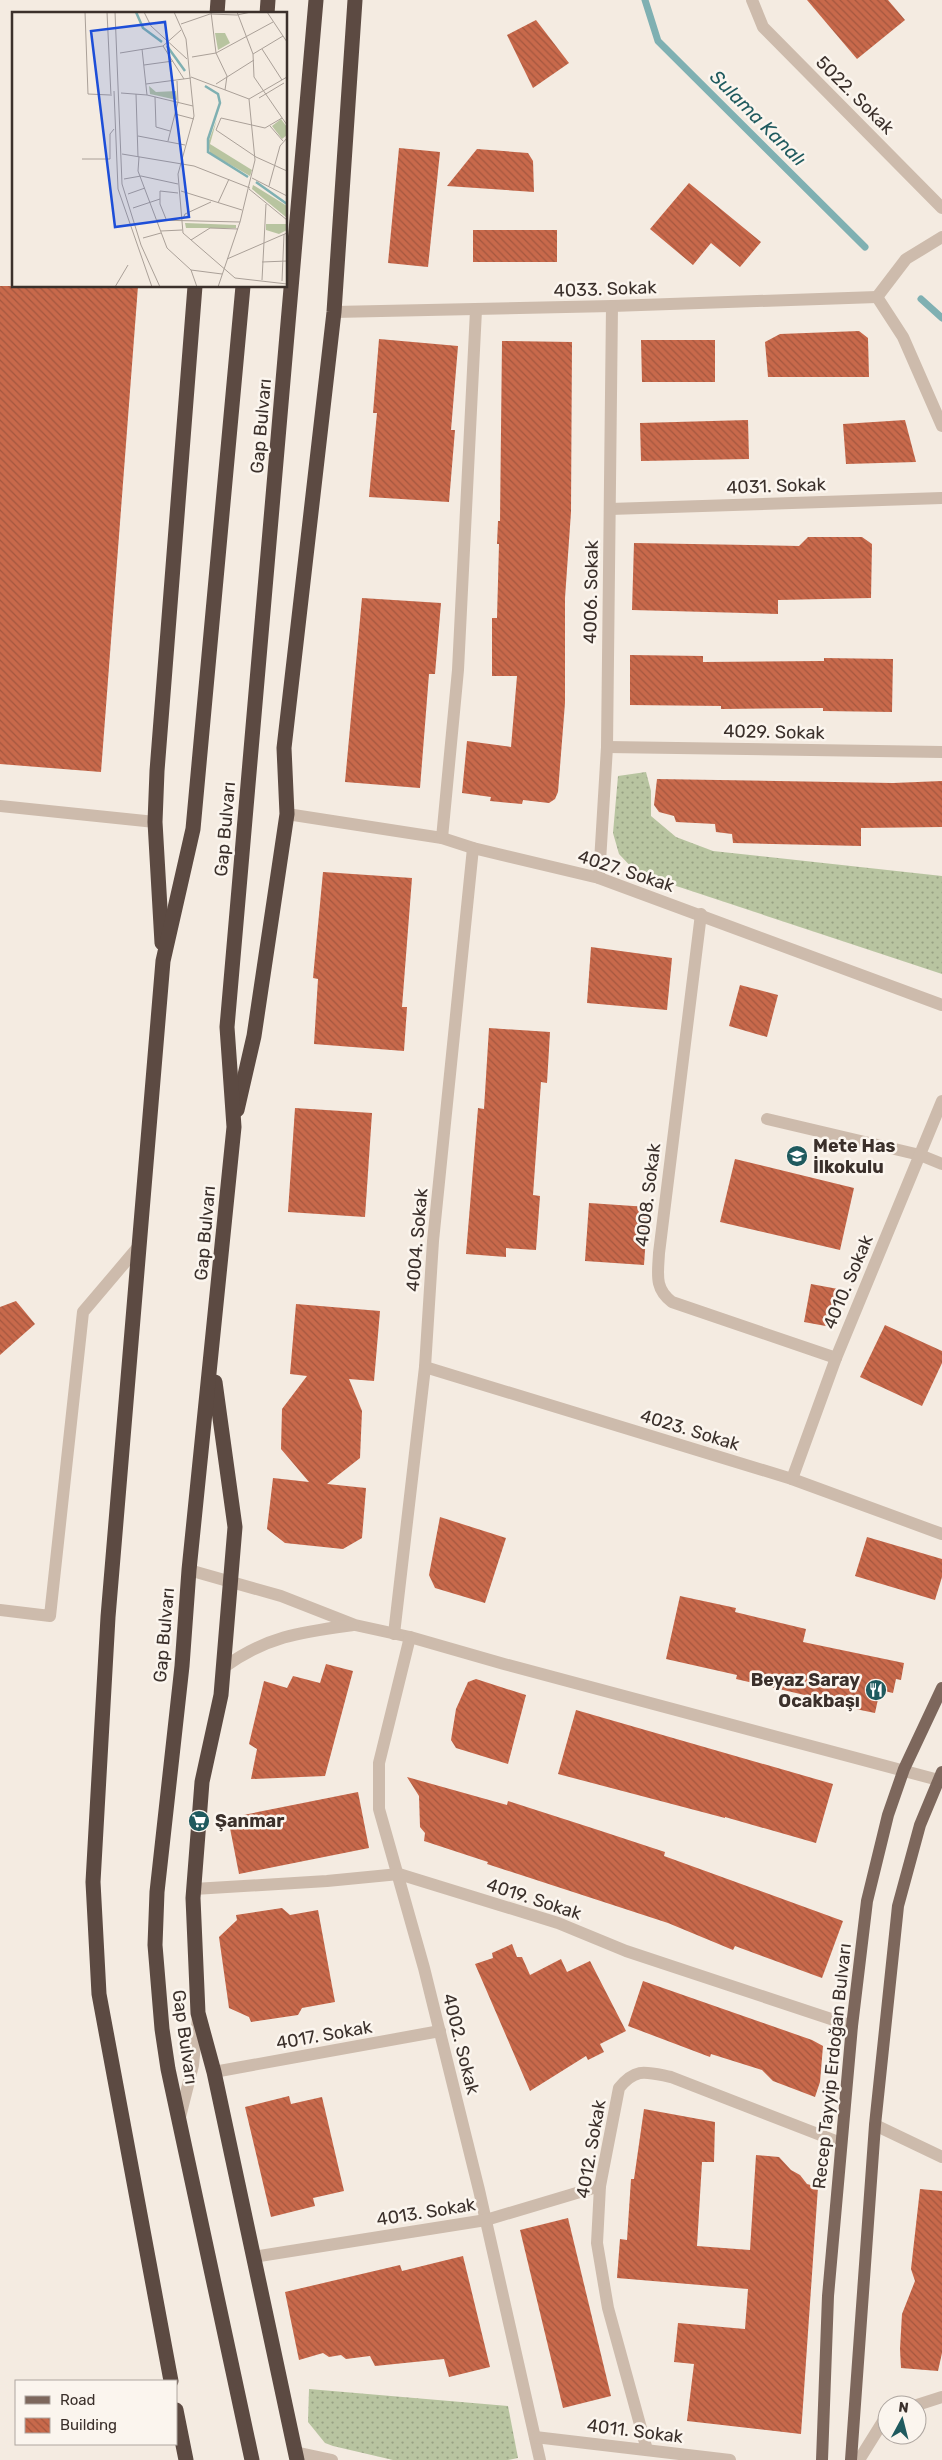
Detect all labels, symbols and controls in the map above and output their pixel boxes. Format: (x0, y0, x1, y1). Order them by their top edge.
inset map (12, 12, 288, 288)
street label: 5022. Sokak (811, 51, 899, 139)
water label: Sulama Kanalı (705, 65, 811, 171)
street label: 4033. Sokak (553, 276, 658, 302)
street label: Gap Bulvarı (246, 378, 276, 474)
street label: 4031. Sokak (726, 473, 827, 499)
street label: 4006. Sokak (579, 539, 603, 644)
street label: 4029. Sokak (723, 720, 826, 744)
street label: Gap Bulvarı (210, 781, 240, 877)
street label: 4027. Sokak (575, 845, 678, 897)
place label: Mete Has İlkokulu (813, 1135, 896, 1178)
street label: 4008. Sokak (631, 1141, 665, 1248)
school or university icon: Mete Has İlkokulu (785, 1144, 809, 1168)
street label: Gap Bulvarı (190, 1185, 220, 1281)
street label: 4004. Sokak (402, 1187, 433, 1293)
street label: 4010. Sokak (818, 1231, 878, 1332)
street label: 4023. Sokak (638, 1404, 743, 1456)
street label: Gap Bulvarı (149, 1587, 179, 1683)
place label: Beyaz Saray Ocakbaşı (751, 1669, 860, 1712)
restaurant icon: Beyaz Saray Ocakbaşı (864, 1678, 888, 1702)
supermarket icon: Şanmar (187, 1809, 211, 1833)
place label: Şanmar (215, 1810, 284, 1832)
street label: 4019. Sokak (484, 1873, 585, 1925)
street label: Recep Tayyip Erdoğan Bulvarı (808, 1942, 856, 2190)
street label: Gap Bulvarı (167, 1988, 203, 2086)
street label: 4002. Sokak (438, 1991, 484, 2098)
street label: 4017. Sokak (274, 2016, 374, 2054)
street label: 4012. Sokak (572, 2097, 611, 2200)
street label: 4013. Sokak (375, 2193, 478, 2231)
legend (15, 2380, 178, 2445)
text: Road (60, 2391, 96, 2409)
north arrow (877, 2395, 927, 2445)
text: N (897, 2399, 910, 2417)
street label: 4011. Sokak (586, 2414, 685, 2448)
text: Building (60, 2416, 117, 2434)

